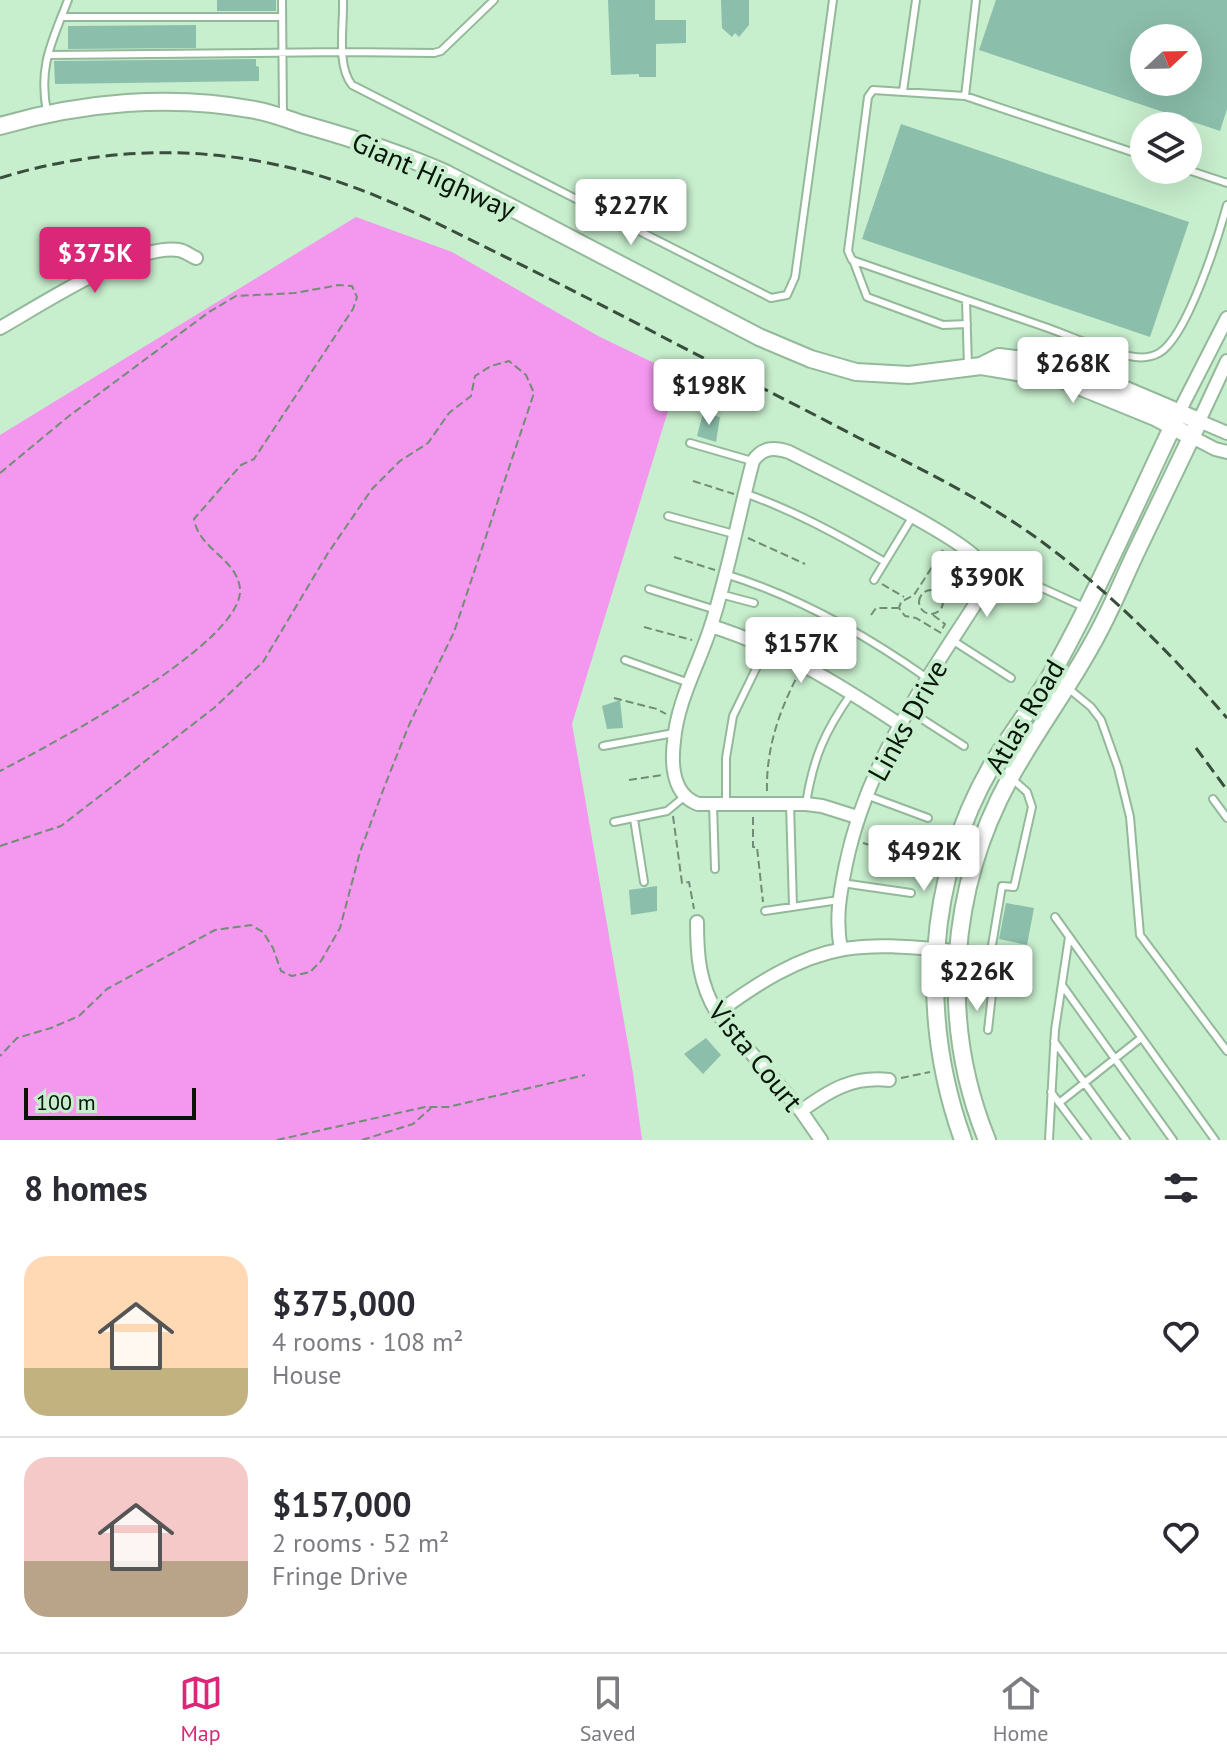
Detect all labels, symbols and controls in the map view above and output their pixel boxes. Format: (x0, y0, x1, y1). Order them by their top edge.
north arrow (1130, 24, 1202, 96)
map controls (1130, 24, 1202, 184)
button: layers (1130, 112, 1202, 184)
street label: Giant Highway (347, 123, 521, 227)
pin: $227K (575, 179, 687, 247)
text: $227K (593, 188, 669, 221)
pin: $375K (39, 227, 151, 295)
text: $375K (57, 236, 133, 269)
pin: $268K (1017, 337, 1129, 405)
text: $268K (1035, 346, 1111, 379)
pin: $198K (653, 359, 765, 427)
text: $198K (671, 368, 747, 401)
pin: $390K (931, 551, 1043, 619)
text: $390K (949, 560, 1025, 593)
pin: $157K (745, 617, 857, 685)
text: $157K (763, 626, 839, 659)
street label: Atlas Road (976, 652, 1072, 780)
street label: Links Drive (859, 653, 955, 787)
pin: $492K (868, 825, 980, 893)
text: $492K (886, 834, 962, 867)
pin: $226K (921, 945, 1033, 1013)
text: $226K (939, 954, 1015, 987)
street label: Vista Court (700, 993, 812, 1119)
scale bar (24, 1084, 196, 1120)
text: 100 m (36, 1088, 96, 1116)
text: 8 homes (24, 1166, 148, 1210)
icon: filters (1159, 1166, 1203, 1210)
text: $375,000 (272, 1281, 416, 1325)
icon: home (88, 1288, 184, 1384)
icon: heart (1159, 1314, 1203, 1358)
text: 4 rooms · 108 m² (272, 1325, 464, 1358)
text: House (272, 1358, 342, 1391)
text: $157,000 (272, 1482, 411, 1526)
icon: home (88, 1489, 184, 1585)
icon: heart (1159, 1515, 1203, 1559)
text: 2 rooms · 52 m² (272, 1526, 449, 1559)
text: Fringe Drive (272, 1559, 408, 1592)
tab: Map (179, 1671, 223, 1747)
tab: Saved (580, 1671, 636, 1747)
tab: Home (993, 1671, 1048, 1747)

